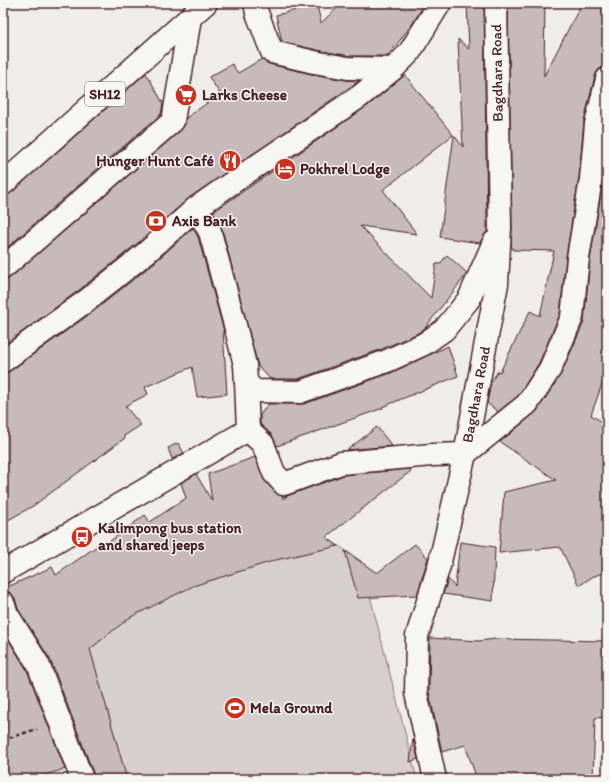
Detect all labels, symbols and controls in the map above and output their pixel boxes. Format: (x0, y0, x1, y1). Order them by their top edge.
street label: Bagdhara Road (487, 24, 507, 122)
road number: SH12 (85, 82, 125, 106)
supermarket icon: Larks Cheese (173, 82, 199, 108)
place label: Larks Cheese (202, 86, 287, 104)
restaurant icon: Hunger Hunt Café (217, 148, 243, 174)
place label: Hunger Hunt Café (96, 152, 214, 171)
hotel icon: Pokhrel Lodge (272, 156, 298, 182)
place label: Pokhrel Lodge (300, 160, 390, 179)
bank icon: Axis Bank (143, 208, 169, 234)
place label: Axis Bank (171, 212, 236, 230)
street label: Bagdhara Road (458, 345, 494, 444)
place label: Kalimpong bus station and shared jeeps (98, 519, 243, 555)
bus stop icon: Kalimpong bus station and shared jeeps (69, 524, 95, 550)
sports icon: Mela Ground (222, 695, 248, 721)
place label: Mela Ground (250, 699, 333, 717)

